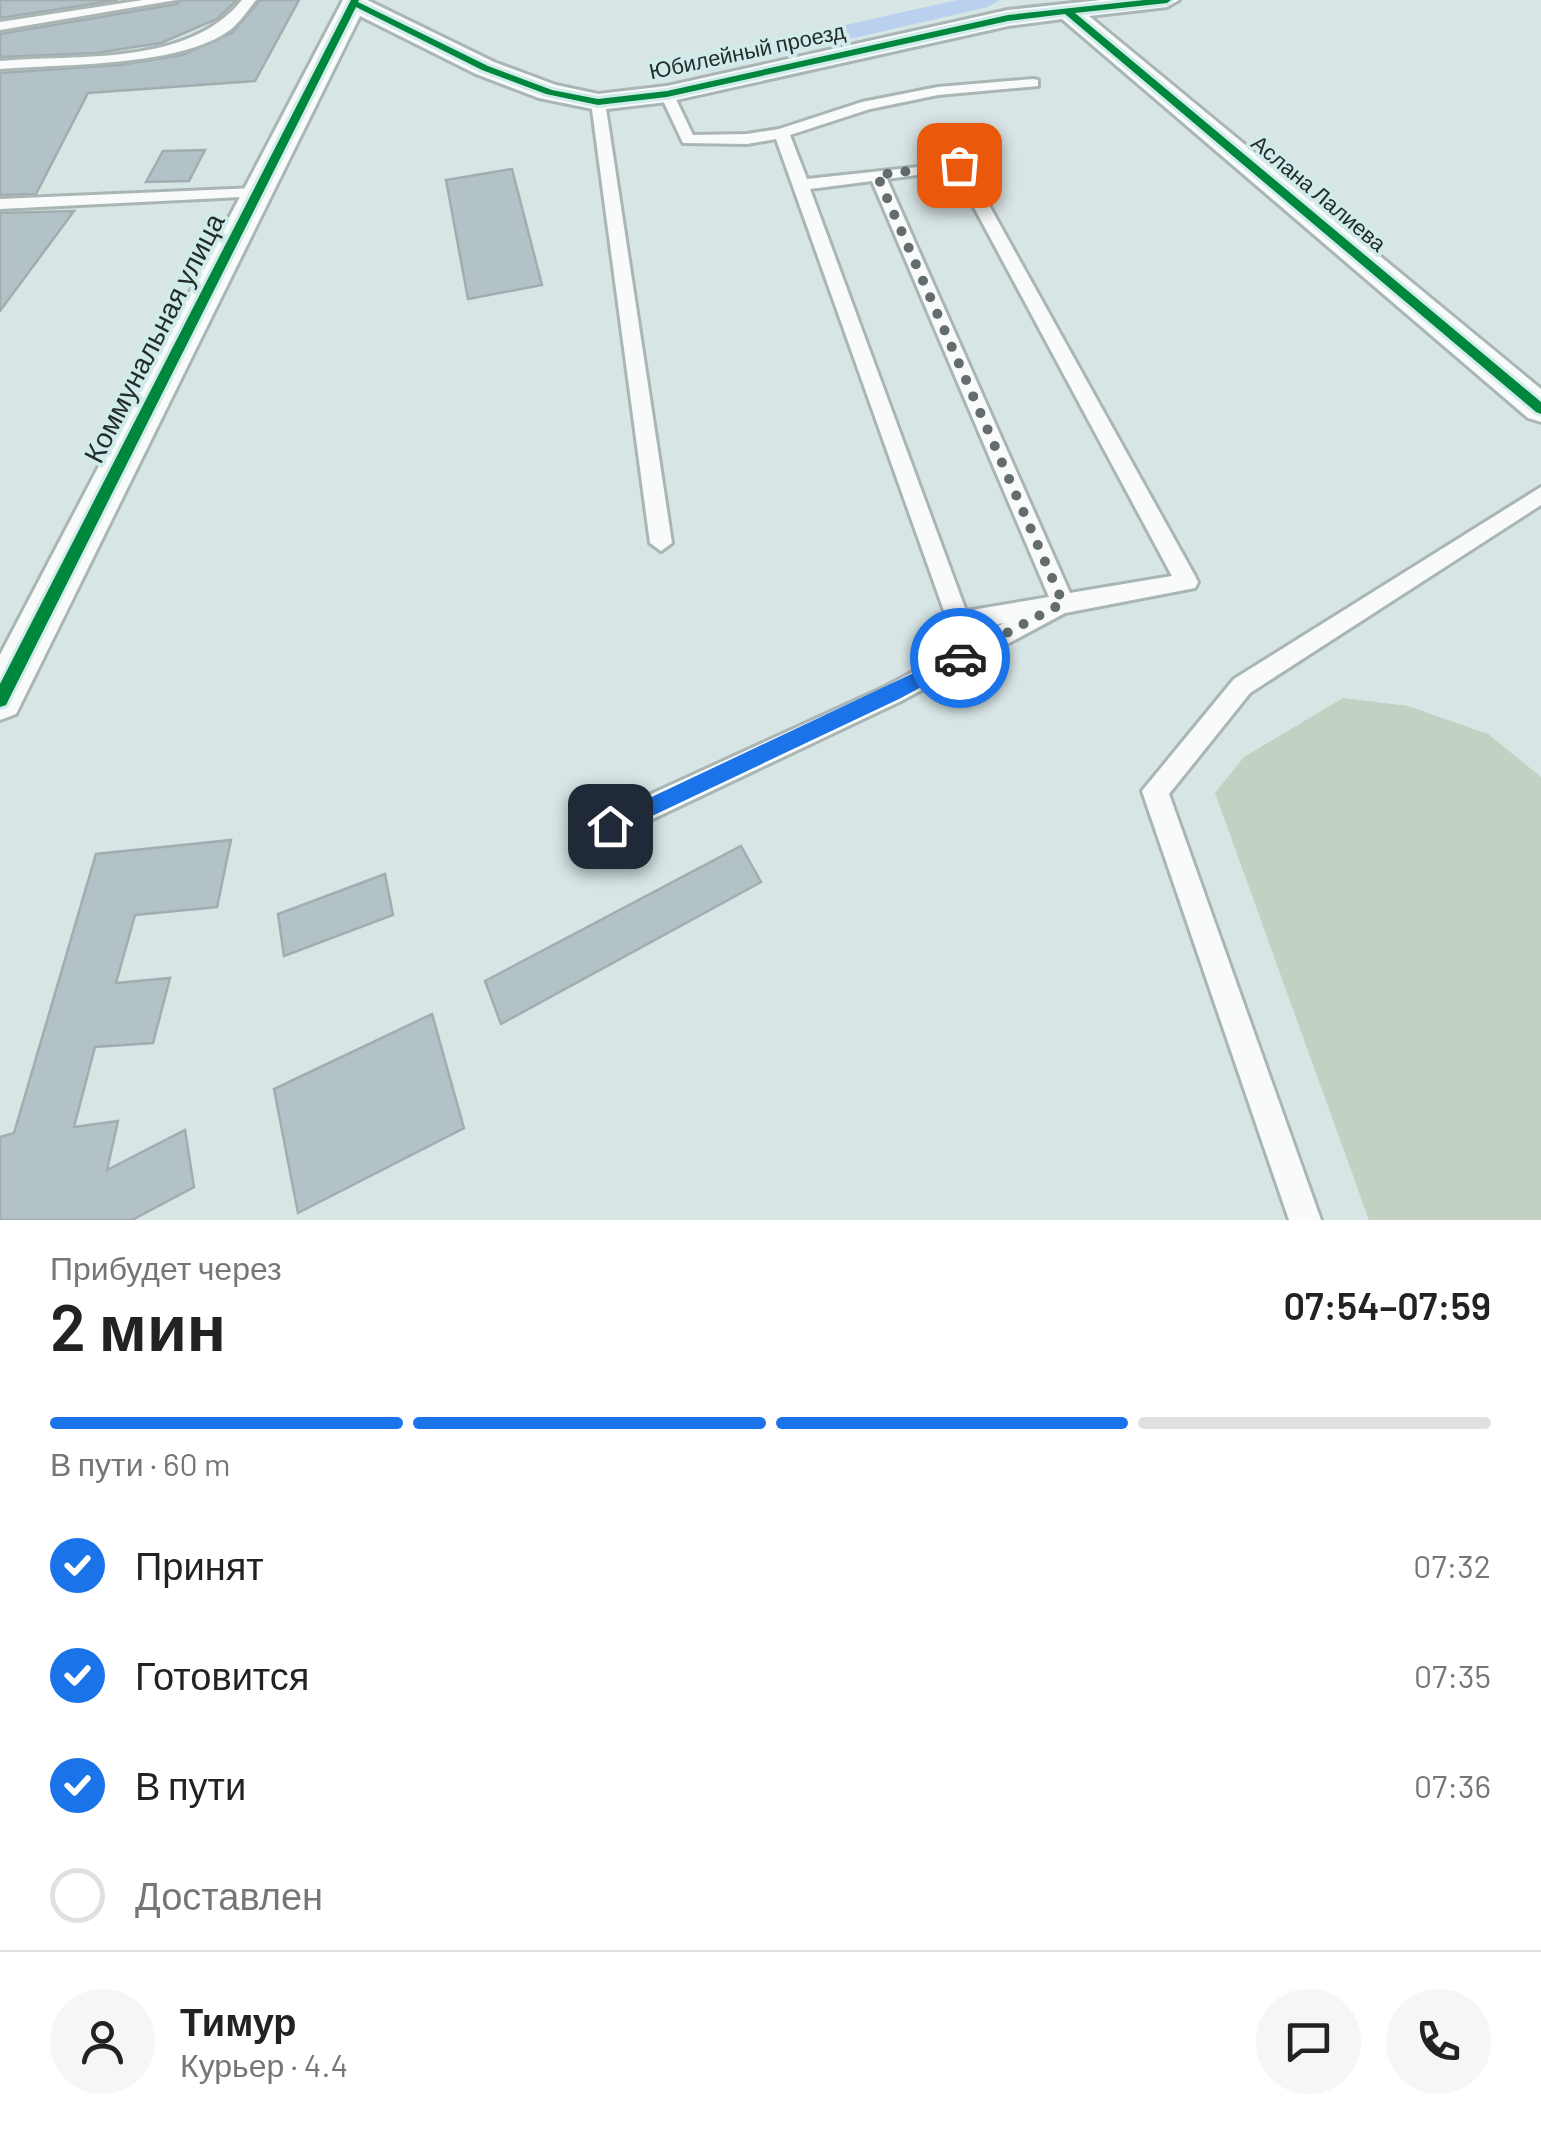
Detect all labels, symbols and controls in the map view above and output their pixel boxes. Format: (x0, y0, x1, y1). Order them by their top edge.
street label: Юбилейный проезд (646, 17, 848, 84)
pin (917, 123, 1002, 208)
street label: Аслана Лалиева (1247, 129, 1393, 256)
icon: bag (932, 138, 987, 193)
street label: Коммунальная улица (75, 207, 231, 468)
courier (910, 608, 1010, 708)
icon: car (933, 631, 988, 686)
pin (568, 784, 653, 869)
icon: home (583, 799, 638, 854)
text: Прибудет через (50, 1248, 282, 1286)
text: 07:54–07:59 (1283, 1282, 1491, 1328)
text: 2 мин (50, 1286, 226, 1364)
text: В пути · 60 m (50, 1444, 231, 1482)
icon: check (50, 1538, 105, 1593)
text: Принят (135, 1542, 264, 1588)
text: 07:32 (1413, 1546, 1491, 1584)
icon: check (50, 1648, 105, 1703)
text: Готовится (135, 1652, 309, 1698)
text: 07:35 (1414, 1656, 1491, 1694)
icon: check (50, 1758, 105, 1813)
text: В пути (135, 1762, 246, 1808)
text: 07:36 (1414, 1766, 1491, 1804)
text: Доставлен (135, 1872, 323, 1918)
button: person (50, 1989, 155, 2094)
button: chat (1256, 1989, 1361, 2094)
button: phone (1386, 1989, 1491, 2094)
text: Тимур (180, 1998, 297, 2044)
text: Курьер · 4.4 (180, 2045, 348, 2083)

